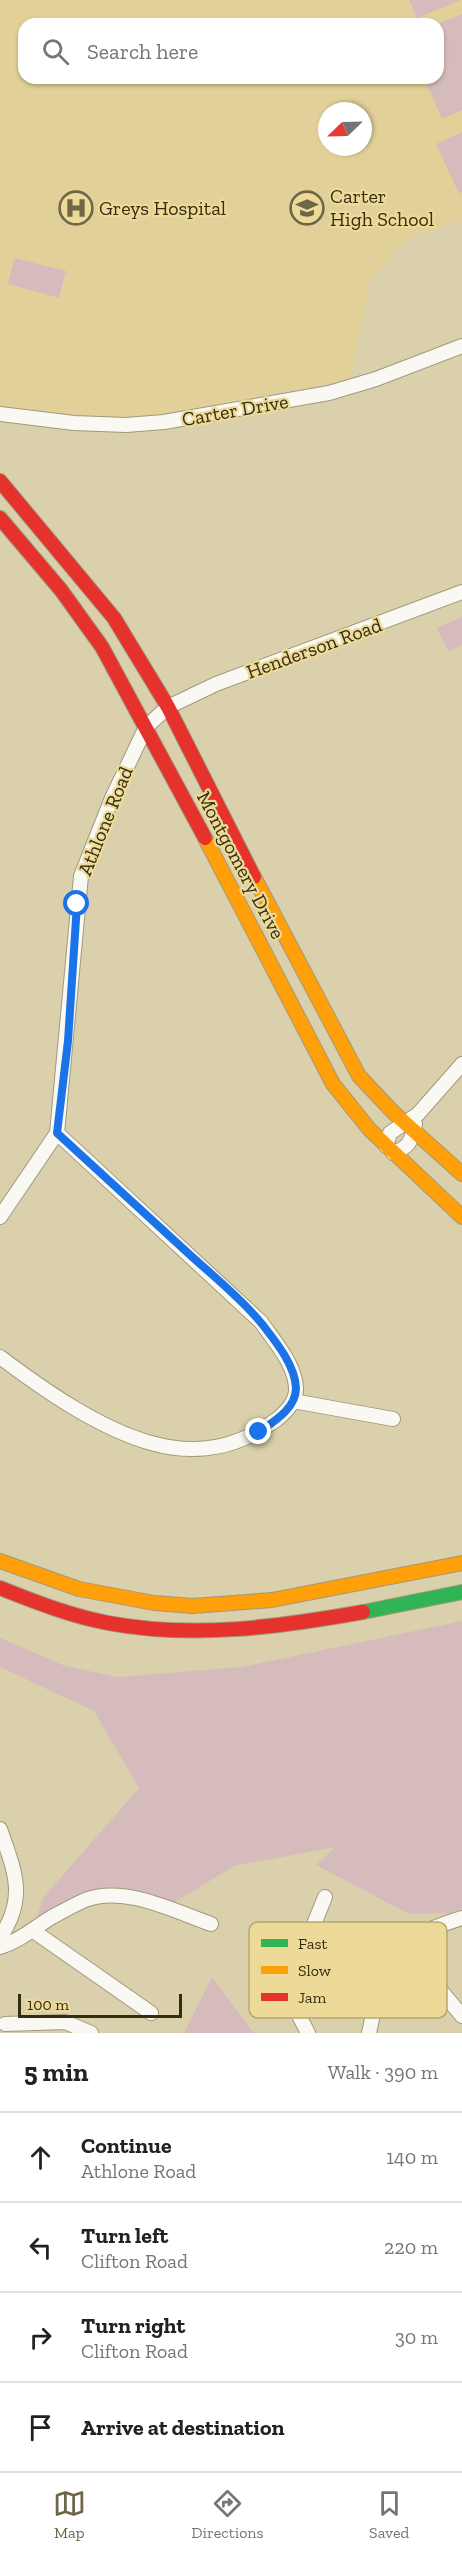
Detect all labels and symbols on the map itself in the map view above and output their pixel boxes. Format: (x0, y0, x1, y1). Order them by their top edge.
north arrow (318, 102, 372, 156)
place label: Carter High School (330, 184, 434, 231)
hospital icon: Greys Hospital (58, 190, 94, 226)
school or university icon: Carter High School (289, 190, 325, 226)
place label: Greys Hospital (99, 196, 226, 220)
street label: Carter Drive (180, 389, 290, 431)
street label: Henderson Road (243, 612, 385, 684)
street label: Athlone Road (72, 763, 138, 879)
street label: Montgomery Drive (192, 787, 290, 943)
route start (63, 890, 89, 916)
route end (245, 1418, 271, 1444)
legend (249, 1922, 447, 2018)
text: Fast (298, 1934, 327, 1953)
text: Slow (298, 1961, 332, 1980)
text: Jam (298, 1988, 327, 2007)
scale bar (18, 1991, 182, 2018)

